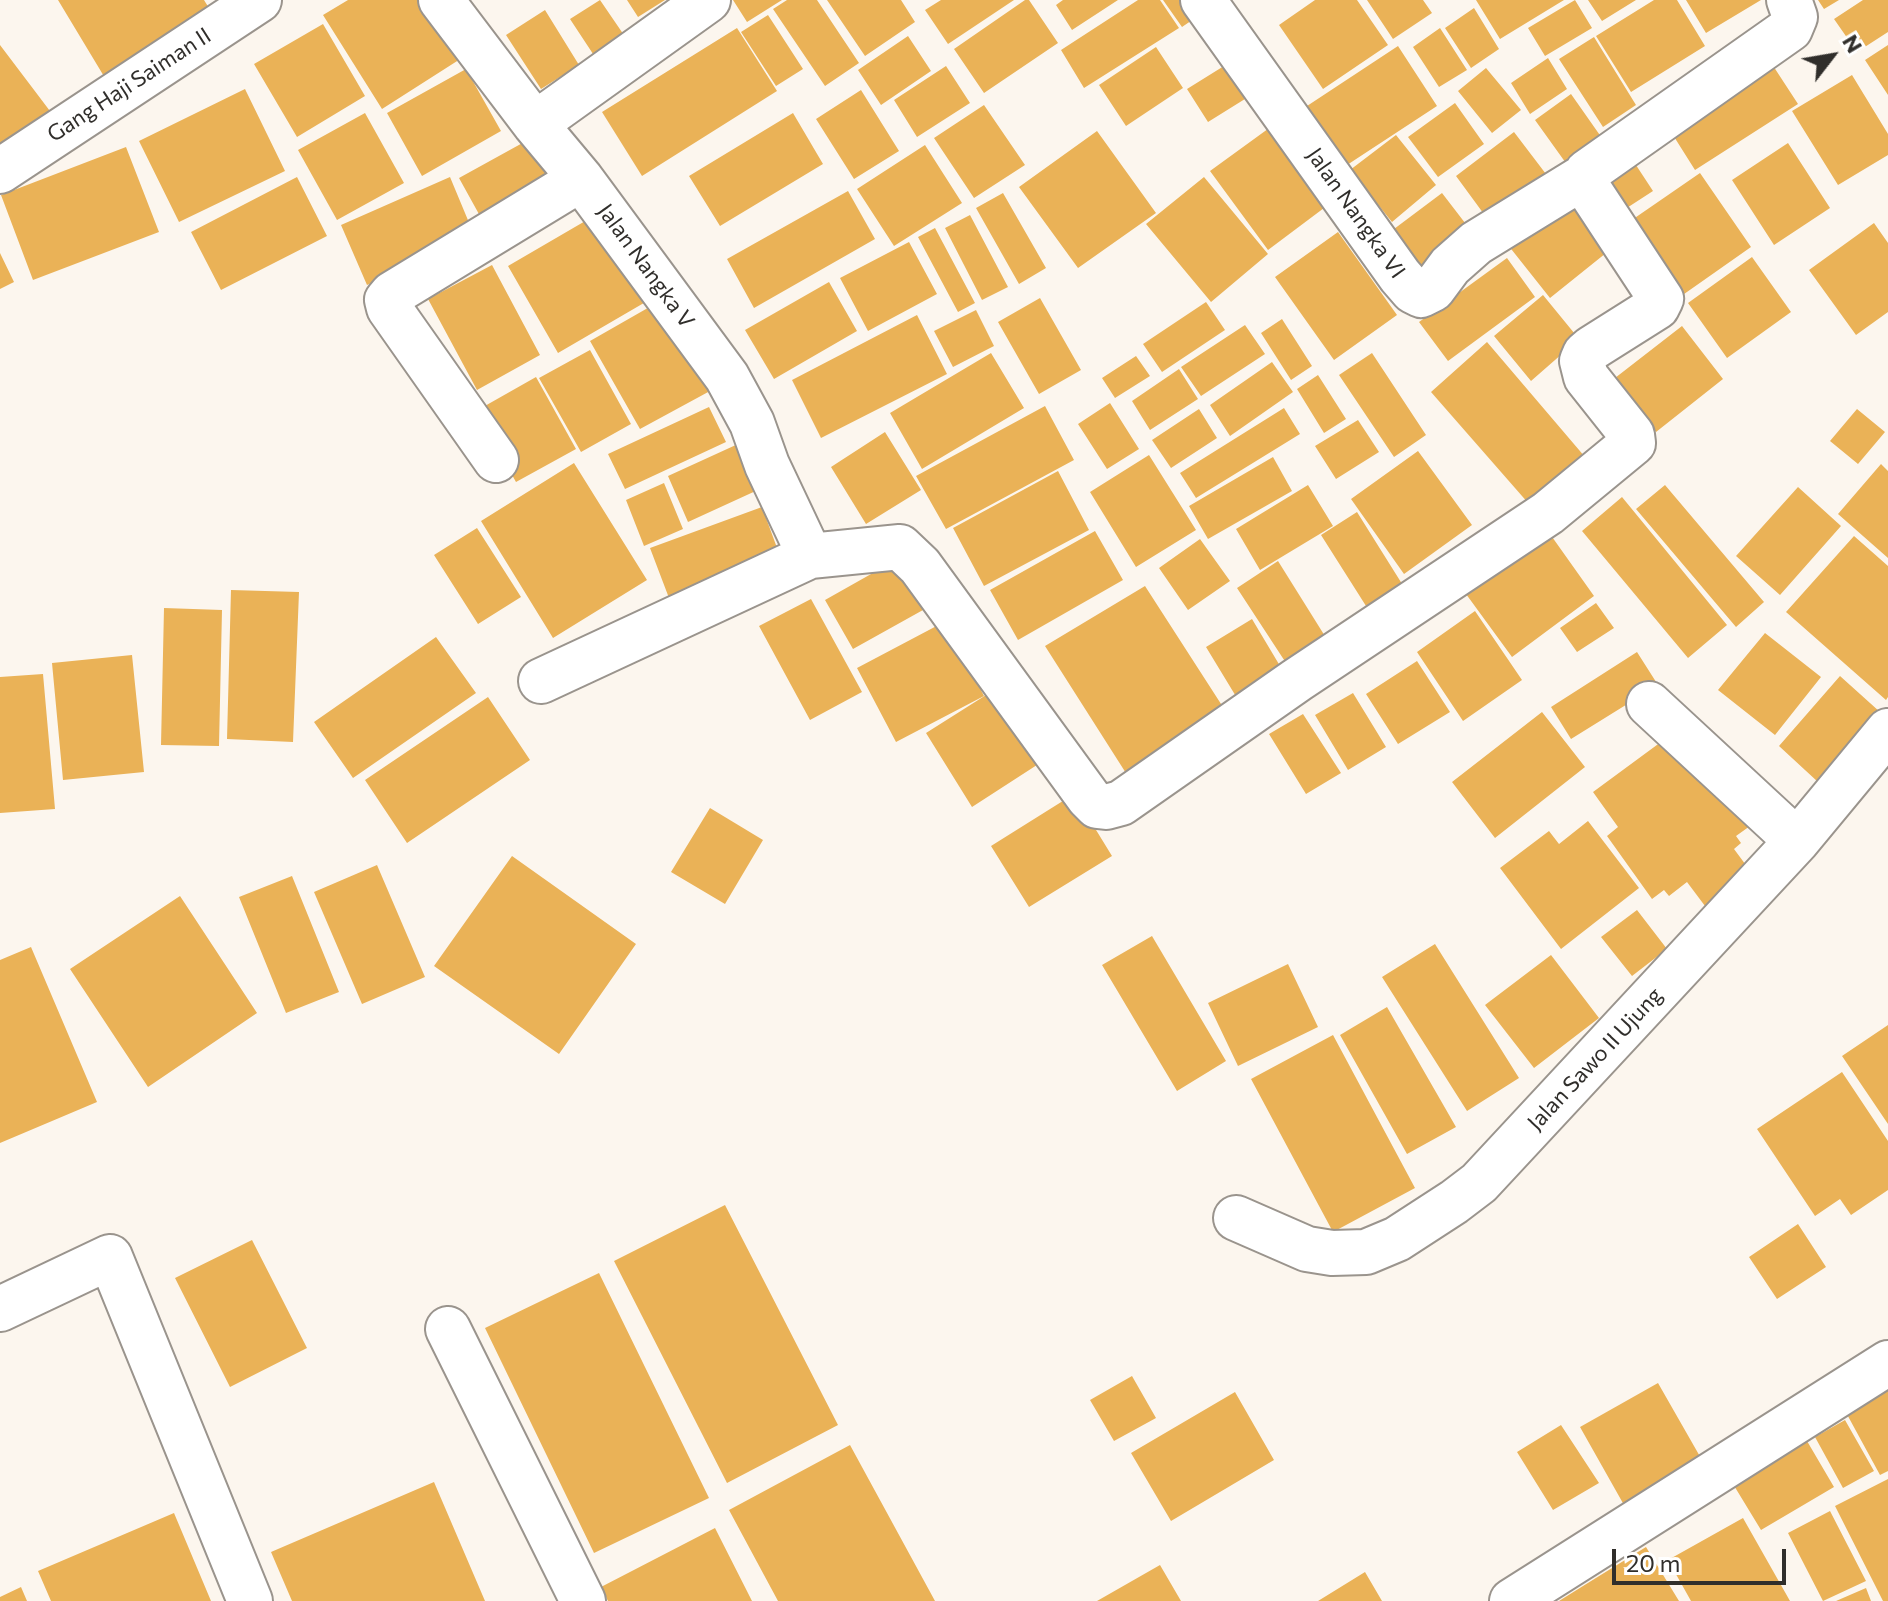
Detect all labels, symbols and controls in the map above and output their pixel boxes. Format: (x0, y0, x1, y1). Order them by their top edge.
north arrow (1792, 16, 1872, 96)
street label: Gang Haji Saiman II (42, 22, 216, 148)
text: N (1837, 29, 1869, 57)
street label: Jalan Nangka VI (1301, 143, 1411, 283)
street label: Jalan Nangka V (592, 199, 700, 333)
street label: Jalan Sawo II Ujung (1522, 982, 1668, 1136)
scale bar (1616, 1533, 1790, 1583)
text: 20 m (1626, 1548, 1680, 1577)

